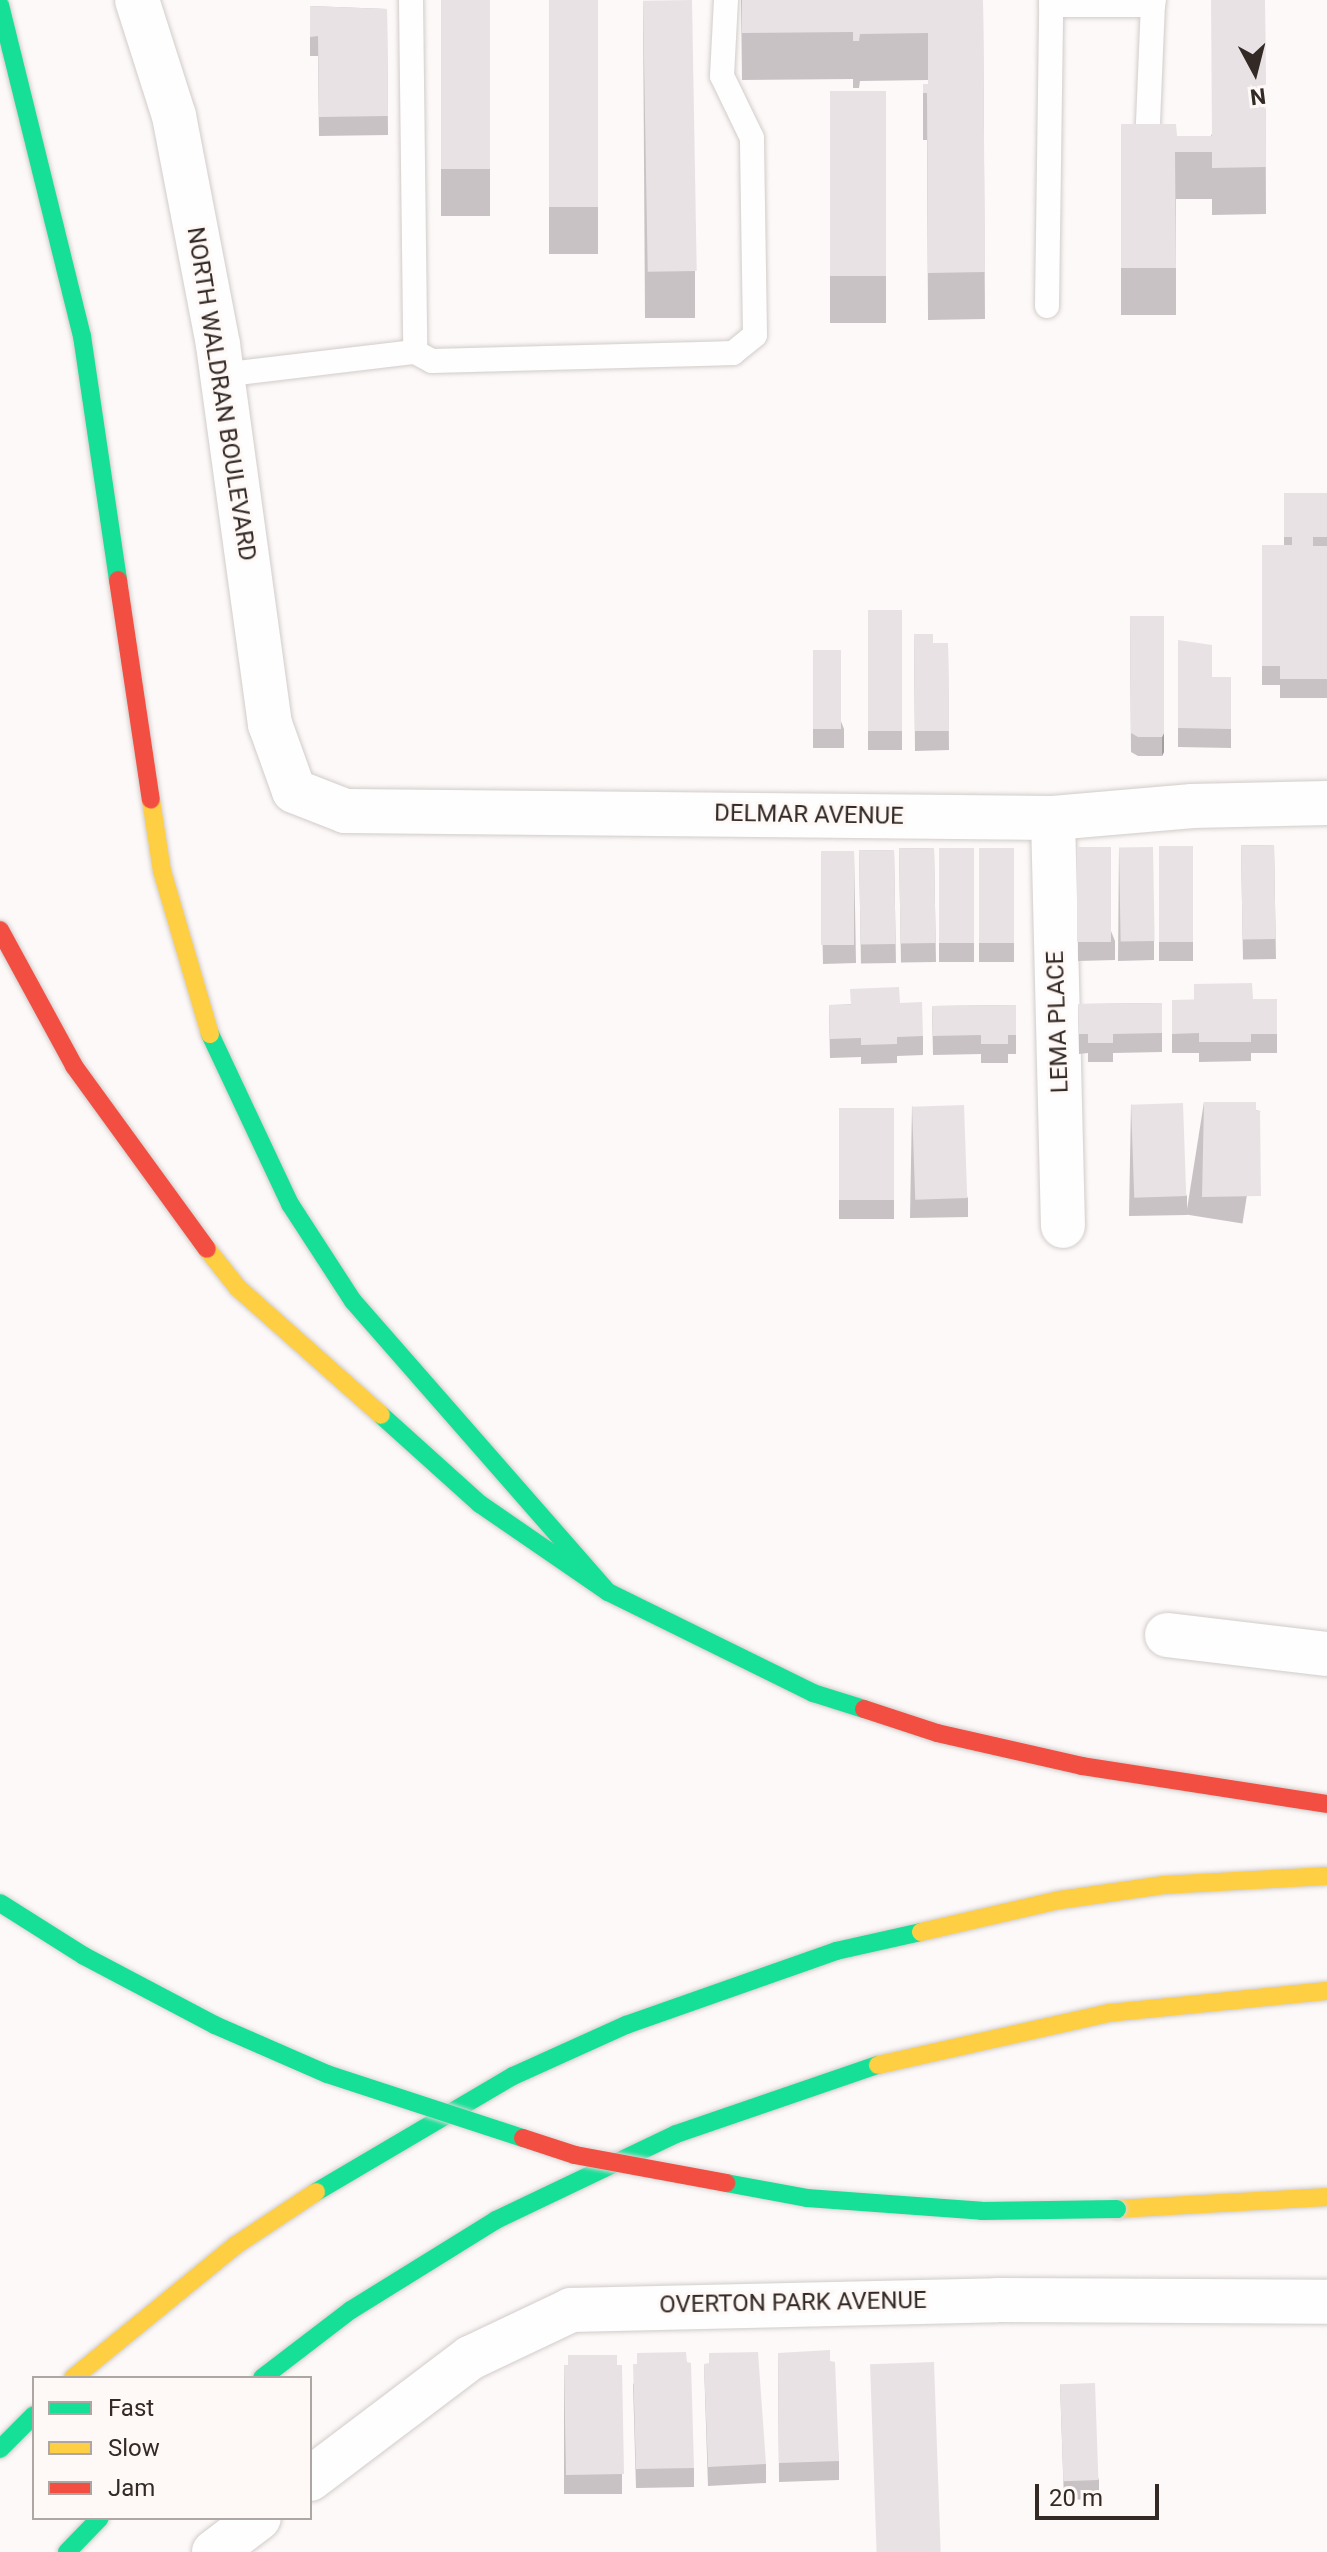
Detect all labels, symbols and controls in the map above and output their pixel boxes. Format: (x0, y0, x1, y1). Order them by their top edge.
north arrow (1215, 32, 1295, 112)
text: N (1249, 83, 1267, 110)
street label: NORTH WALDRAN BOULEVARD (180, 225, 262, 563)
street label: DELMAR AVENUE (714, 799, 904, 831)
street label: LEMA PLACE (1041, 950, 1075, 1094)
street label: OVERTON PARK AVENUE (659, 2286, 927, 2320)
legend (32, 2376, 312, 2520)
text: Fast (108, 2394, 154, 2422)
text: Slow (108, 2434, 160, 2462)
scale bar (1039, 2468, 1163, 2518)
text: Jam (108, 2474, 155, 2502)
text: 20 m (1049, 2484, 1103, 2512)

